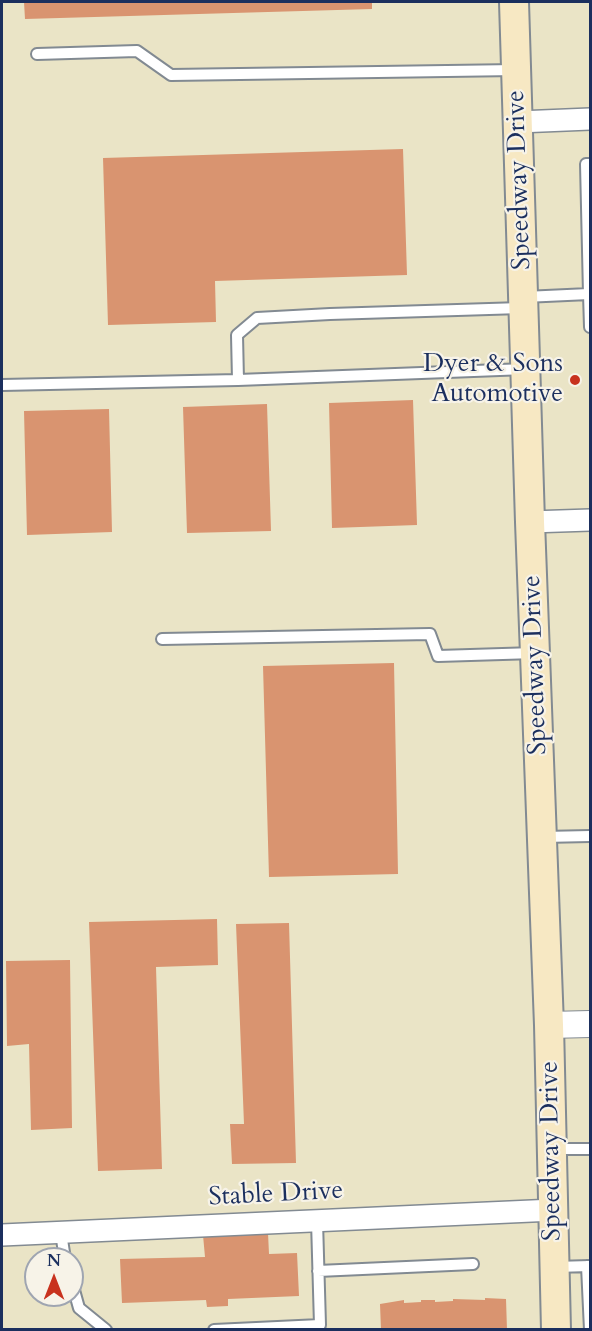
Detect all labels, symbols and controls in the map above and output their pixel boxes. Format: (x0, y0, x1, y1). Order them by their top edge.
street label: Speedway Drive (501, 90, 539, 270)
place label: Dyer & Sons Automotive (423, 349, 563, 410)
marker: Dyer & Sons Automotive (568, 373, 582, 387)
street label: Speedway Drive (517, 575, 555, 755)
street label: Speedway Drive (535, 1061, 569, 1241)
street label: Stable Drive (208, 1176, 344, 1214)
north arrow (24, 1247, 84, 1307)
text: N (47, 1250, 61, 1272)

